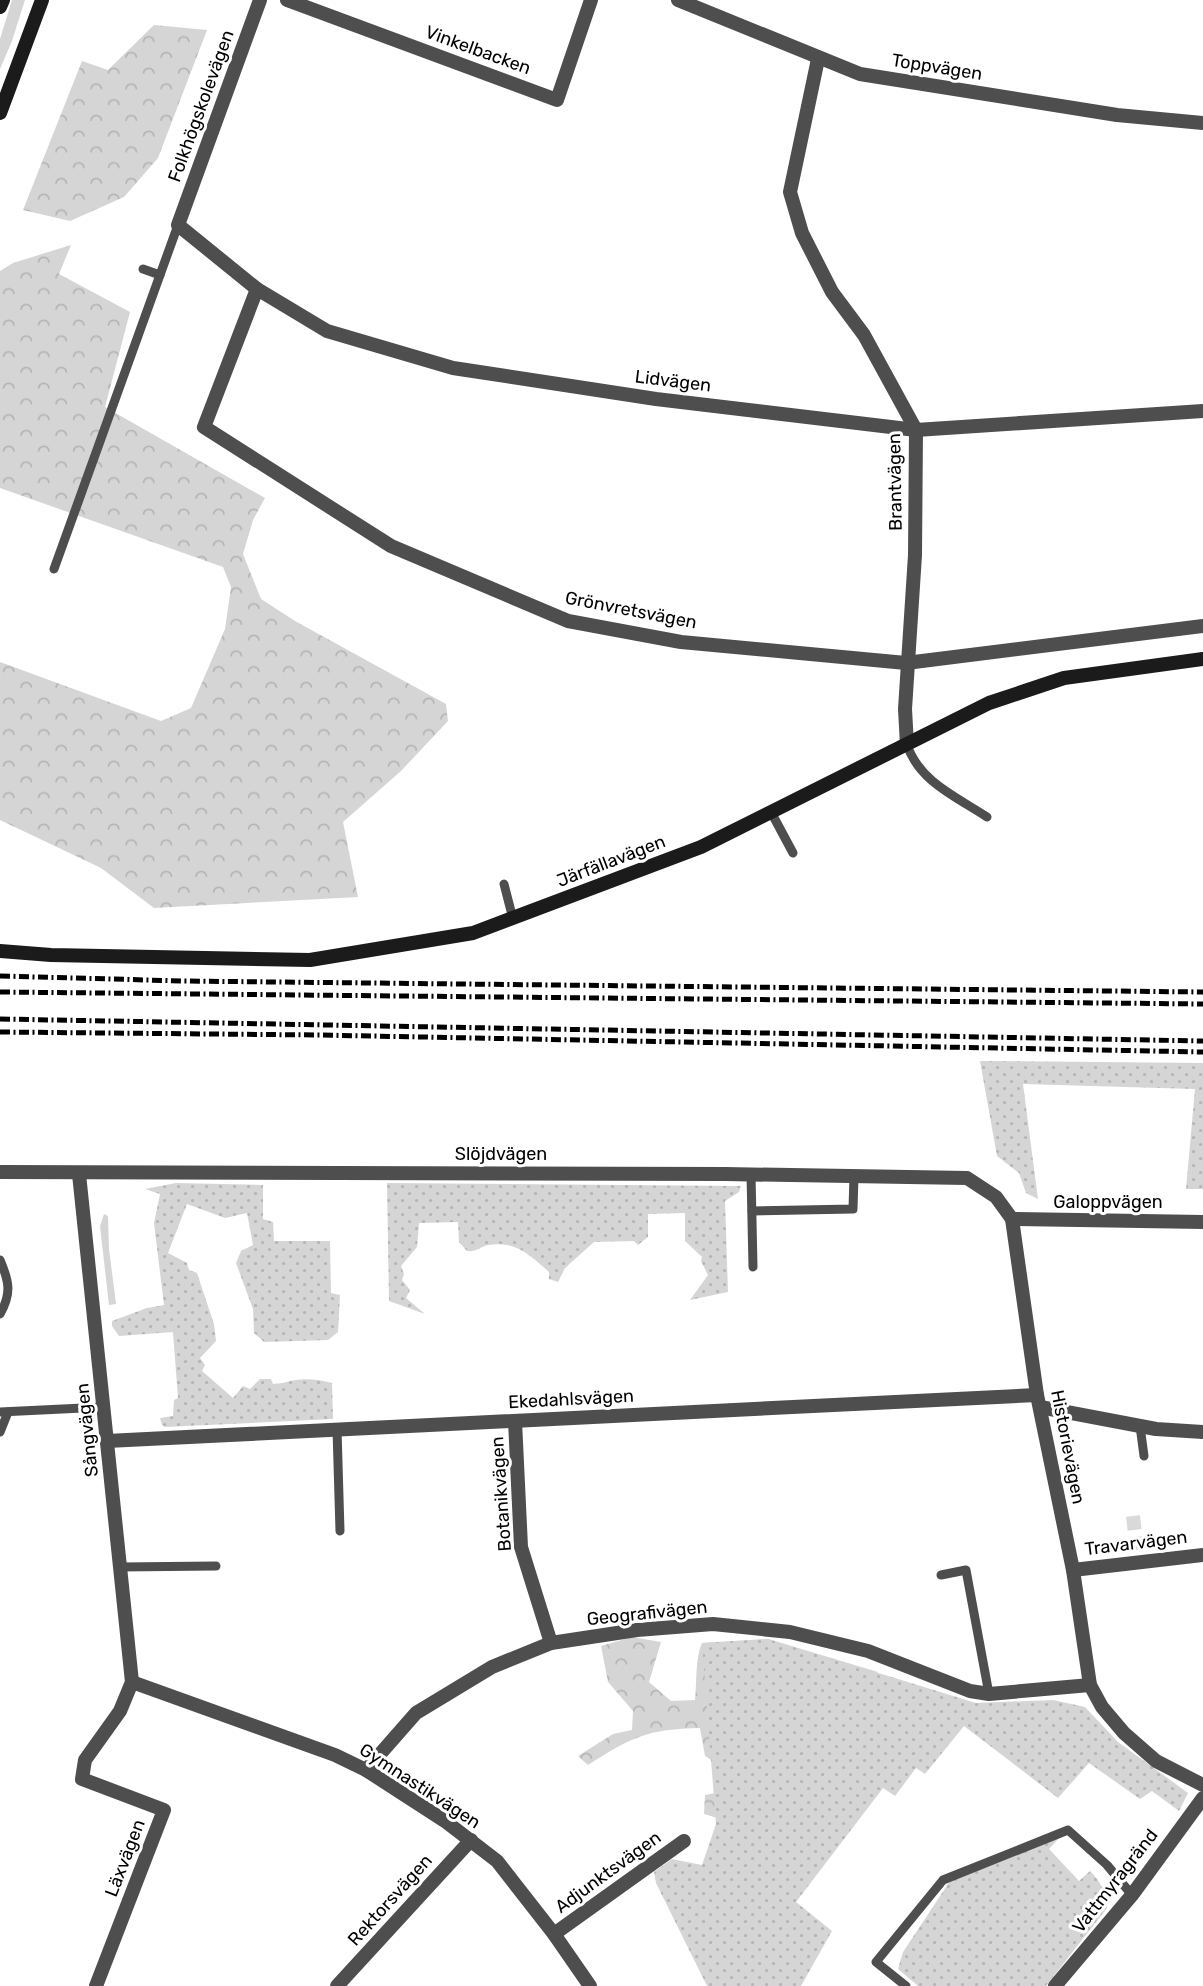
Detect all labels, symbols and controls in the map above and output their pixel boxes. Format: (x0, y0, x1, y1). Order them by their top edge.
street label: Vinkelbacken (422, 21, 534, 79)
street label: Folkhögskolevägen (163, 27, 239, 185)
street label: Toppvägen (890, 49, 984, 85)
street label: Lidvägen (634, 365, 712, 397)
street label: Brantvägen (883, 433, 907, 531)
street label: Grönvretsvägen (563, 586, 699, 634)
street label: Järfällavägen (554, 830, 668, 892)
street label: Slöjdvägen (455, 1143, 547, 1165)
street label: Galoppvägen (1053, 1191, 1163, 1213)
street label: Sångvägen (71, 1382, 103, 1478)
street label: Ekedahlsvägen (508, 1385, 634, 1413)
street label: Historievägen (1046, 1388, 1090, 1506)
street label: Botanikvägen (486, 1436, 516, 1552)
street label: Travarvägen (1084, 1526, 1188, 1560)
street label: Geografivägen (586, 1596, 708, 1630)
street label: Gymnastikvägen (355, 1739, 485, 1833)
street label: Läxvägen (100, 1816, 150, 1900)
street label: Vattmyragränd (1068, 1825, 1162, 1937)
street label: Adjunktsvägen (551, 1826, 665, 1918)
street label: Rektorsvägen (343, 1850, 437, 1950)

